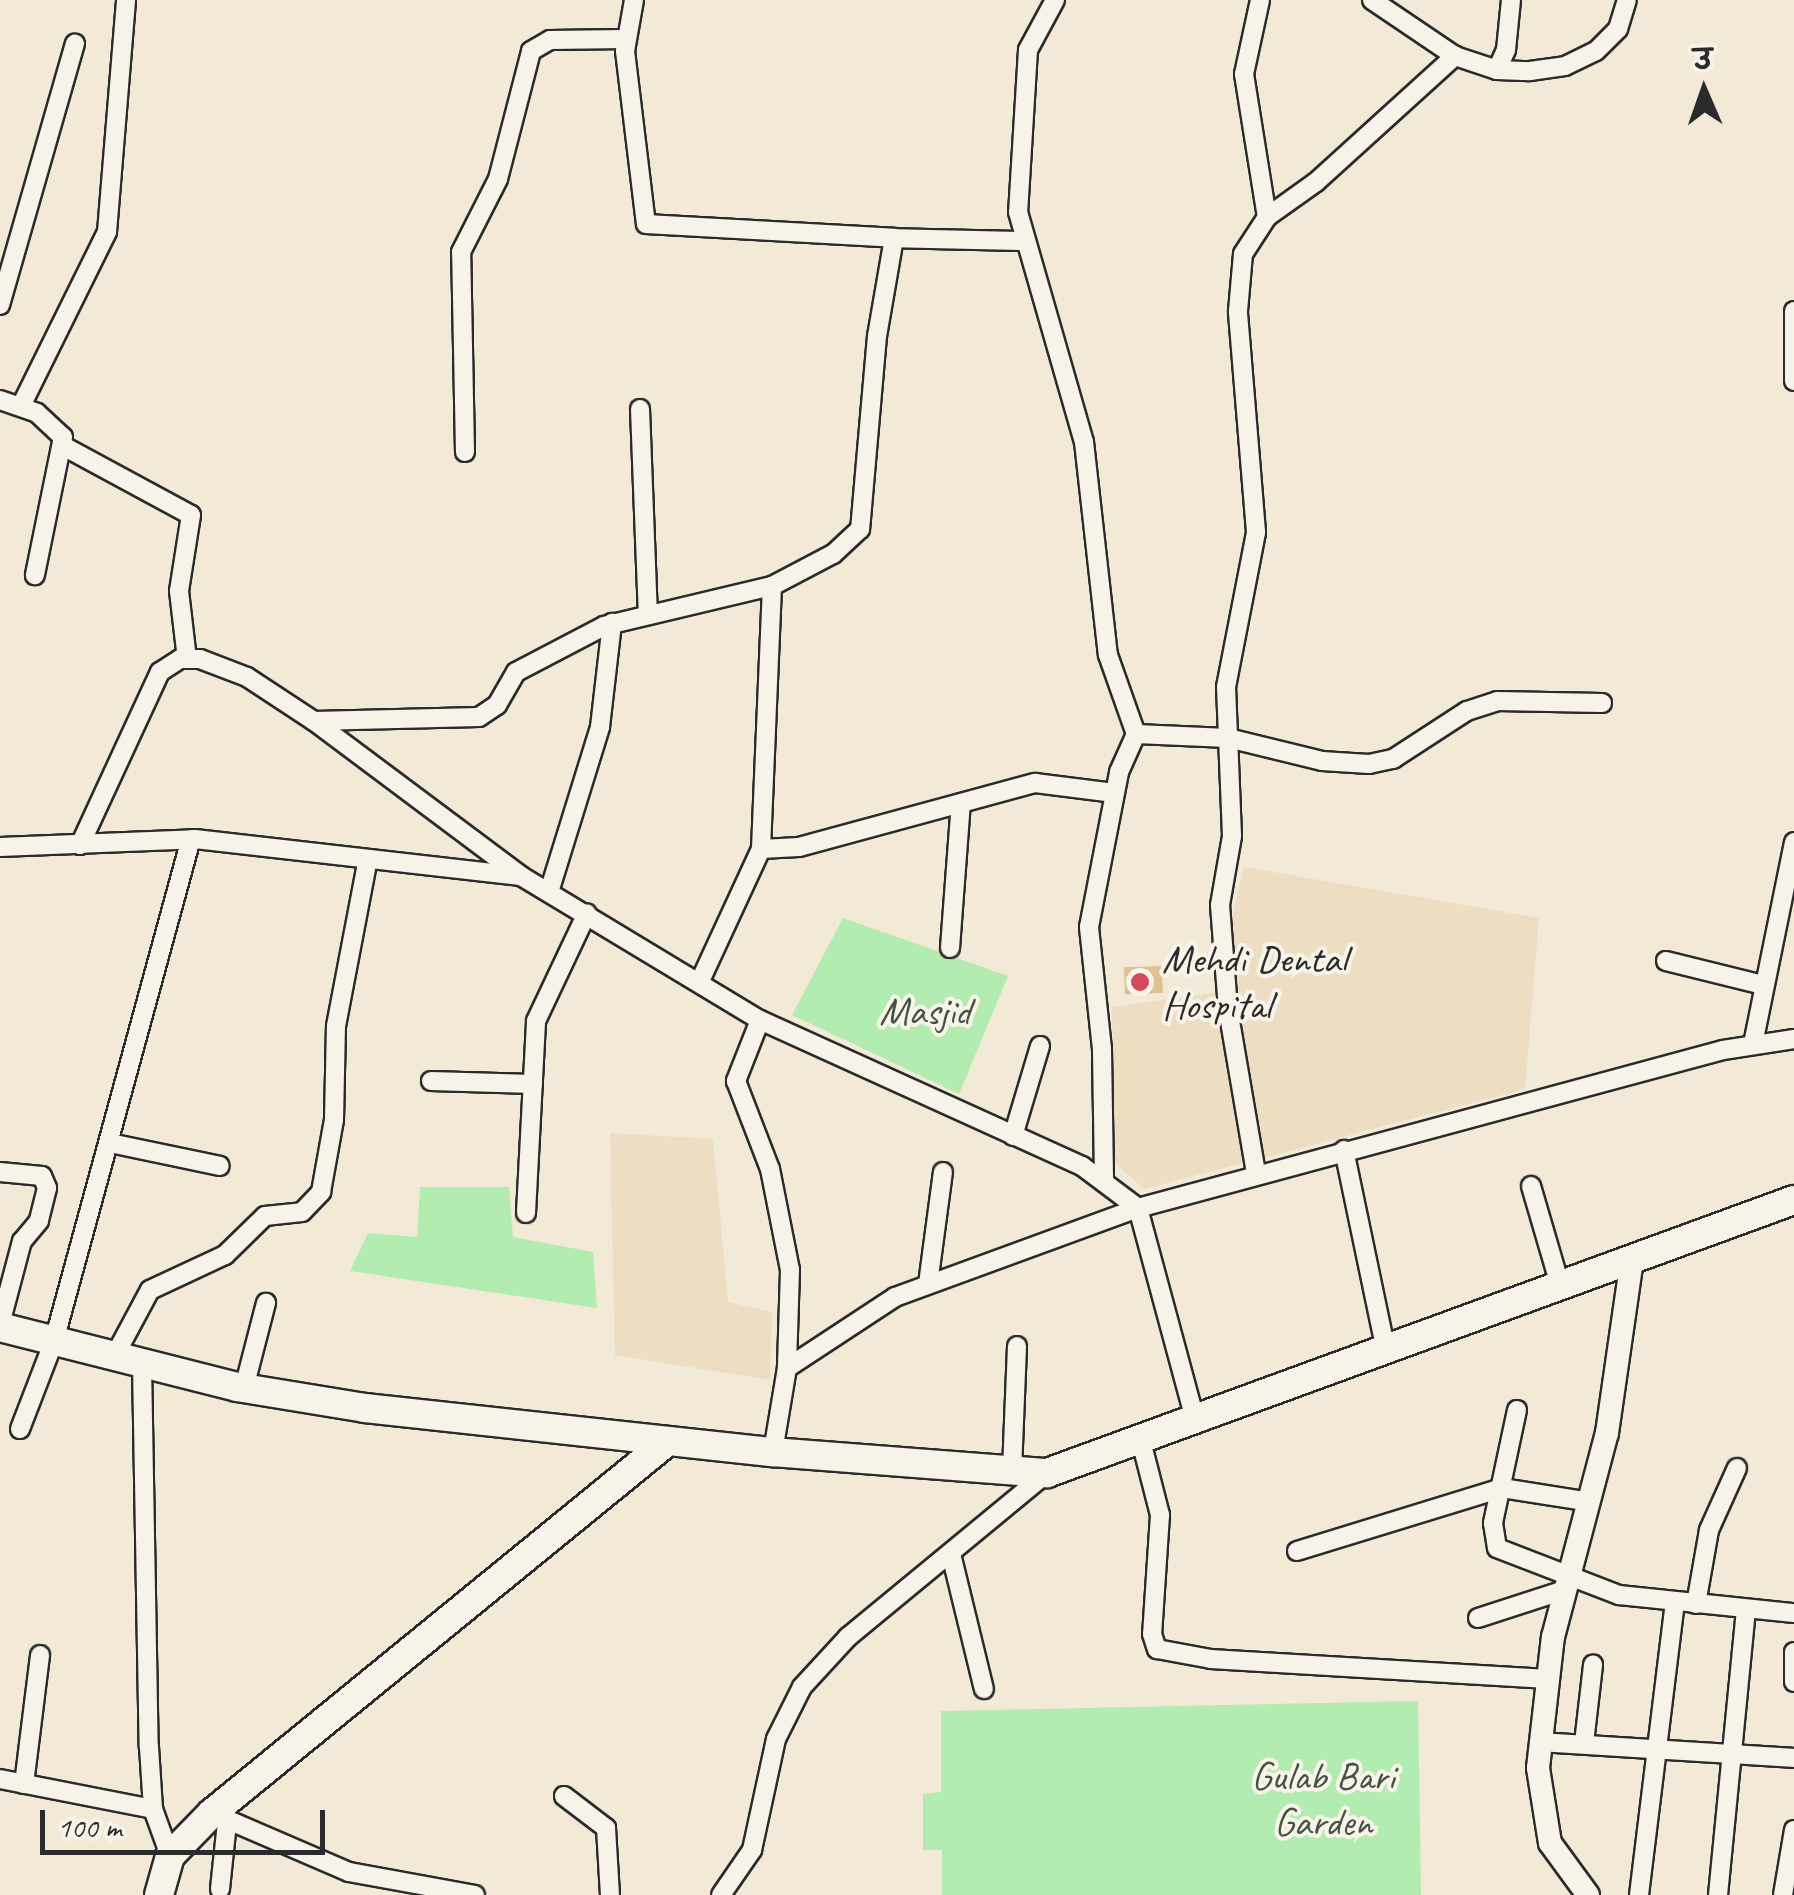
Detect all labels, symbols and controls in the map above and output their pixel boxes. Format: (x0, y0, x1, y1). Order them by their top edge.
north arrow (1654, 40, 1754, 140)
text: उ (1693, 42, 1713, 77)
place label: Mehdi Dental Hospital (1162, 935, 1346, 1029)
marker: Mehdi Dental Hospital (1127, 969, 1153, 995)
park label: Masjid (879, 987, 971, 1035)
park label: Gulab Bari Garden (1251, 1752, 1395, 1846)
scale bar (45, 1790, 330, 1852)
text: 100 m (57, 1808, 122, 1846)

